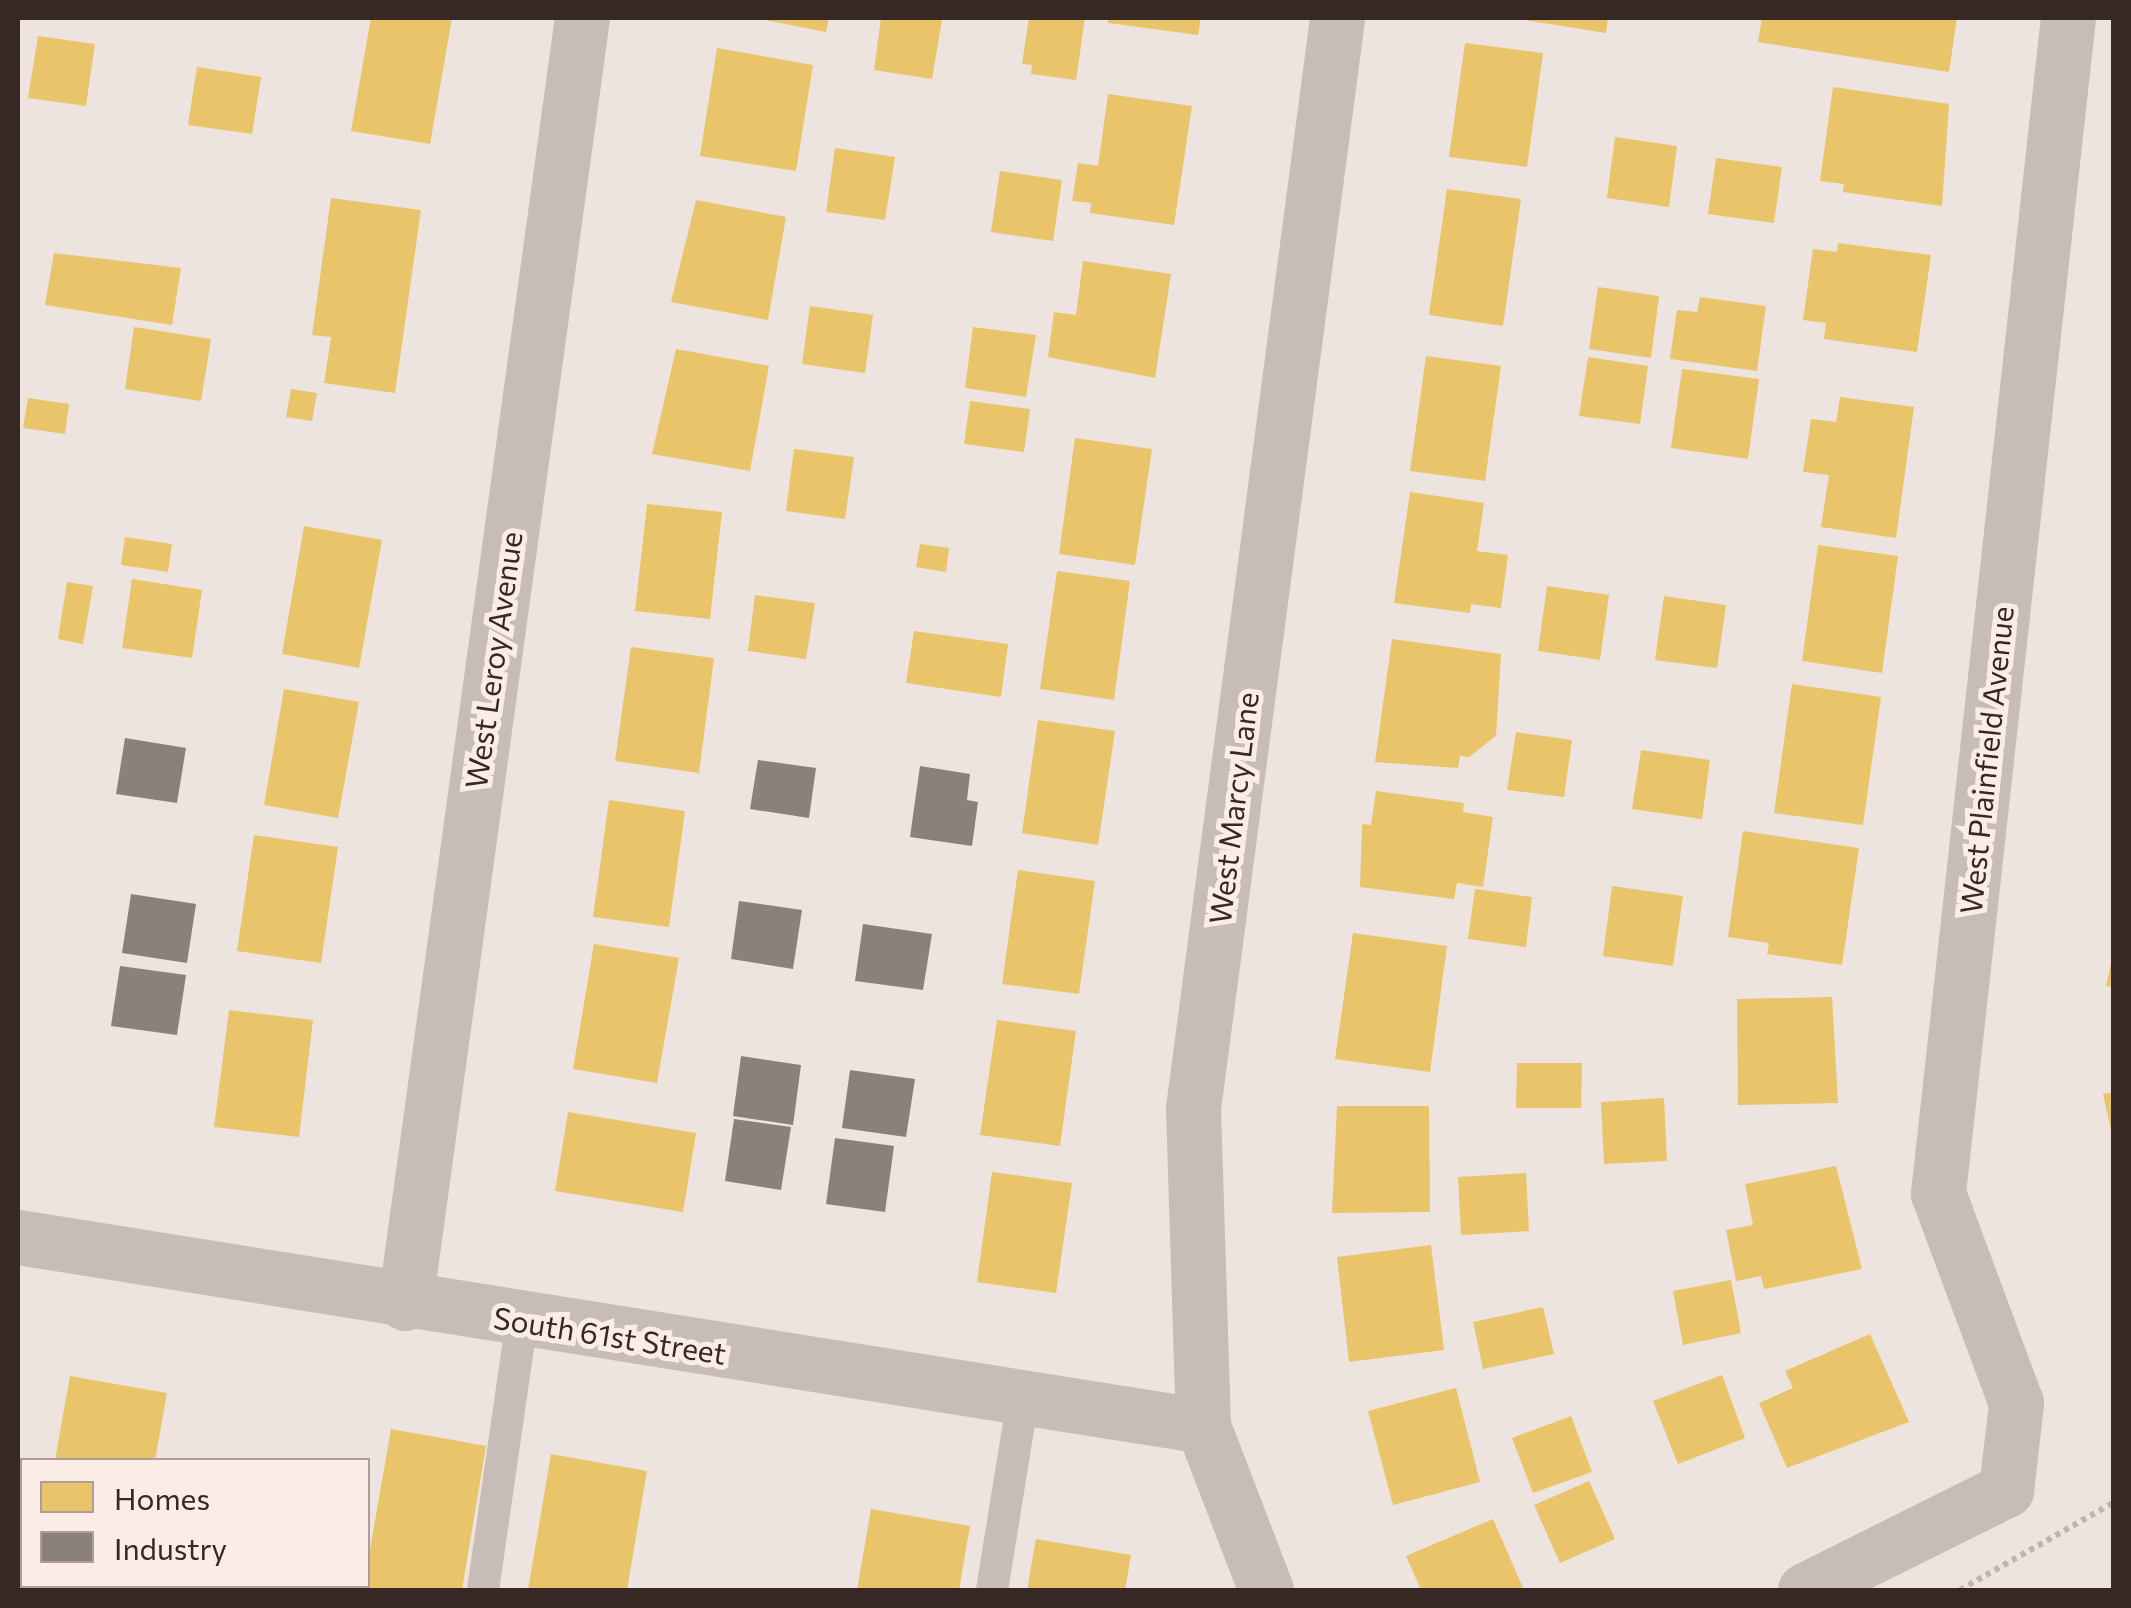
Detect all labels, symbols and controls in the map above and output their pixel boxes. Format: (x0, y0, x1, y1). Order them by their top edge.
street label: West Leroy Avenue (457, 529, 529, 791)
street label: West Plainfield Avenue (1952, 604, 2020, 916)
street label: West Marcy Lane (1201, 690, 1265, 926)
street label: South 61st Street (491, 1299, 729, 1371)
legend (20, 1458, 370, 1588)
text: Homes (114, 1479, 210, 1516)
text: Industry (114, 1529, 227, 1566)

